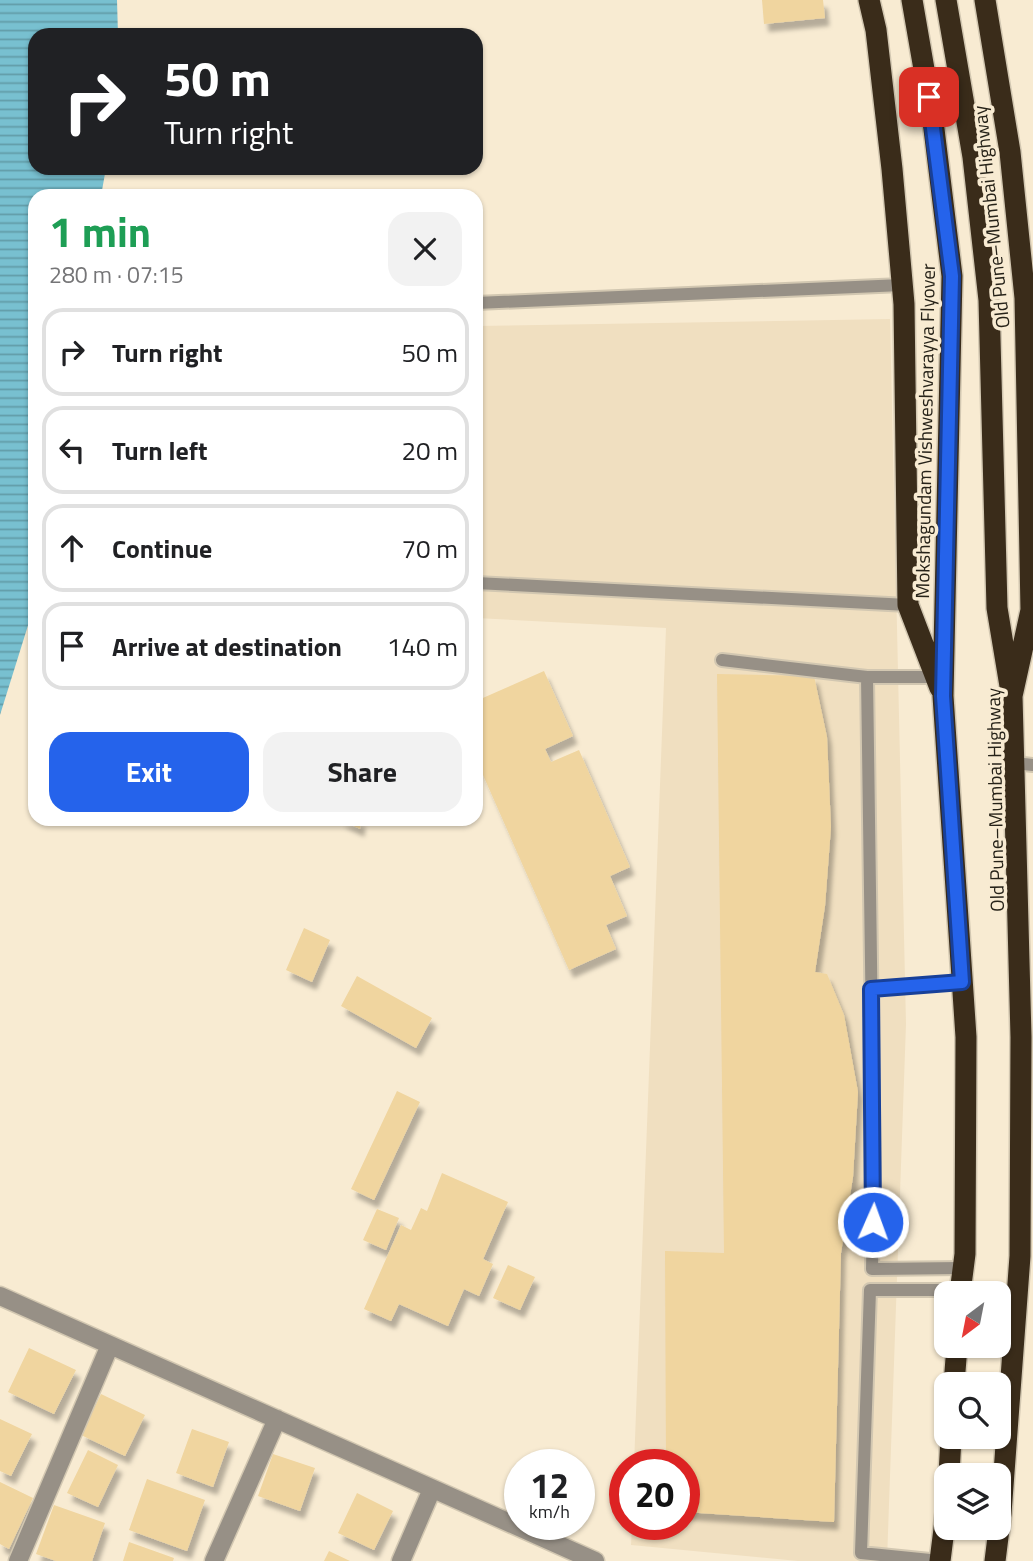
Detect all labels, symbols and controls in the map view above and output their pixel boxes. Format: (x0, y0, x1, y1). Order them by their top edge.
text: 50 m (164, 40, 271, 115)
icon: right (49, 56, 140, 147)
pin (899, 67, 959, 127)
icon: arrive (910, 78, 948, 116)
street label: Old Pune–Mumbai Highway (964, 104, 1017, 330)
text: Turn right (164, 108, 293, 156)
text: 1 min (49, 199, 151, 263)
button: close (388, 212, 462, 286)
text: 280 m · 07:15 (49, 257, 184, 292)
street label: Mokshagundam Vishweshvarayya Flyover (907, 263, 942, 599)
icon: right (53, 333, 91, 371)
text: Turn right (112, 333, 223, 372)
text: 50 m (401, 333, 458, 372)
icon: left (53, 431, 91, 469)
text: Turn left (112, 431, 207, 470)
text: 20 m (401, 431, 458, 470)
icon: ahead (53, 529, 91, 567)
text: Continue (112, 529, 212, 568)
text: 70 m (401, 529, 458, 568)
icon: arrive (53, 627, 91, 665)
text: Arrive at destination (112, 627, 342, 666)
text: 140 m (387, 627, 458, 666)
street label: Old Pune–Mumbai Highway (978, 688, 1011, 912)
button: Exit (49, 732, 249, 812)
button: Share (263, 732, 462, 812)
position arrow (836, 1185, 910, 1259)
north arrow (934, 1281, 1012, 1358)
map controls (934, 1281, 1011, 1540)
button: search (934, 1372, 1011, 1449)
speed limit sign: 20 (609, 1449, 700, 1540)
text: 12 (530, 1458, 569, 1512)
button: layers (934, 1463, 1011, 1540)
text: km/h (529, 1498, 570, 1525)

